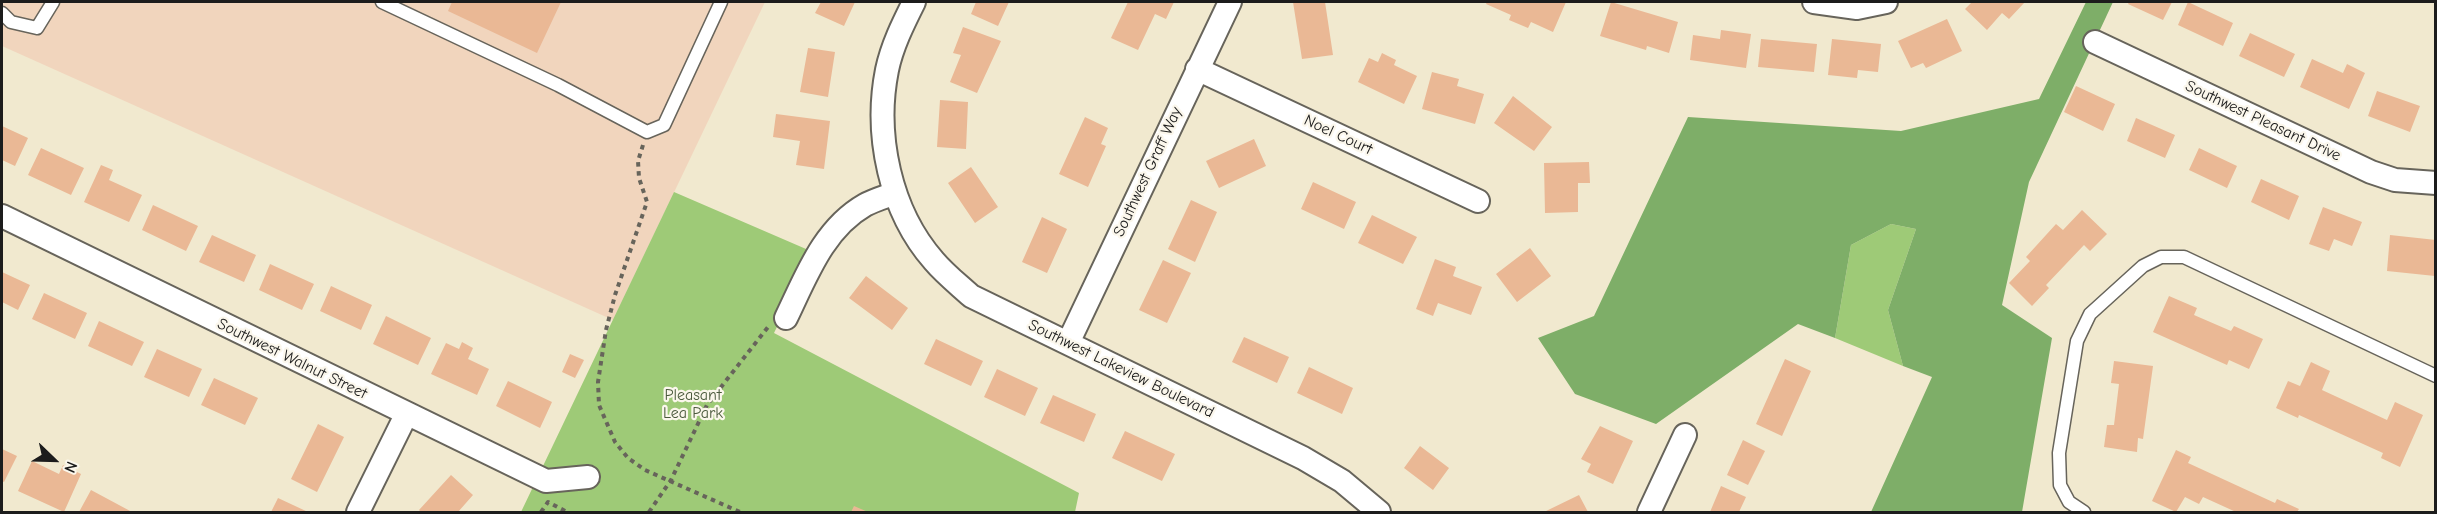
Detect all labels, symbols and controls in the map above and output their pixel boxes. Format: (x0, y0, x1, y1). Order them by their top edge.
street label: Southwest Pleasant Drive (2182, 77, 2344, 165)
street label: Southwest Graff Way (1110, 104, 1186, 240)
street label: Noel Court (1301, 111, 1375, 159)
street label: Southwest Walnut Street (214, 314, 370, 404)
street label: Southwest Lakeview Boulevard (1025, 316, 1217, 422)
park label: Pleasant Lea Park (663, 385, 723, 423)
north arrow (24, 430, 84, 490)
text: N (60, 459, 81, 475)

